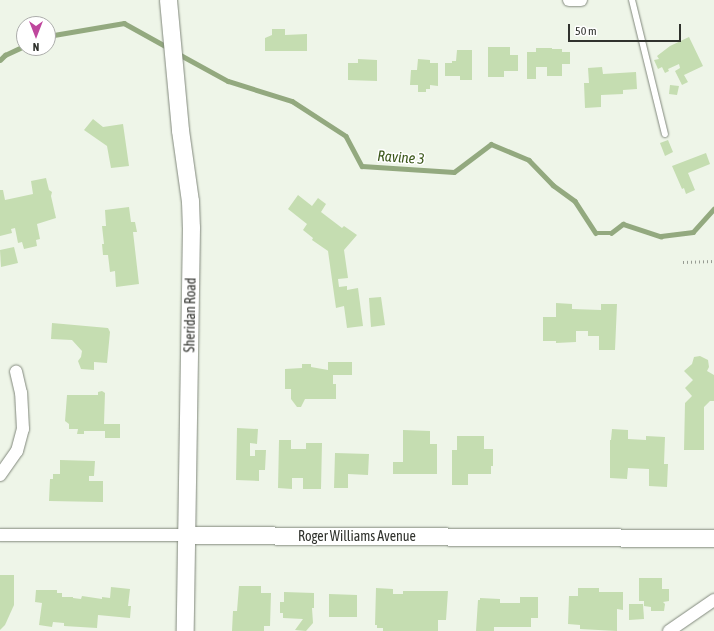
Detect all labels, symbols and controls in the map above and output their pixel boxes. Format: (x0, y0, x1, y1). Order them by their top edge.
north arrow (16, 16, 56, 56)
scale bar (570, 16, 683, 42)
text: 50 m (575, 24, 597, 38)
text: N (33, 41, 39, 53)
water label: Ravine 3 (377, 146, 425, 168)
street label: Sheridan Road (181, 277, 199, 353)
street label: Roger Williams Avenue (298, 528, 416, 544)

